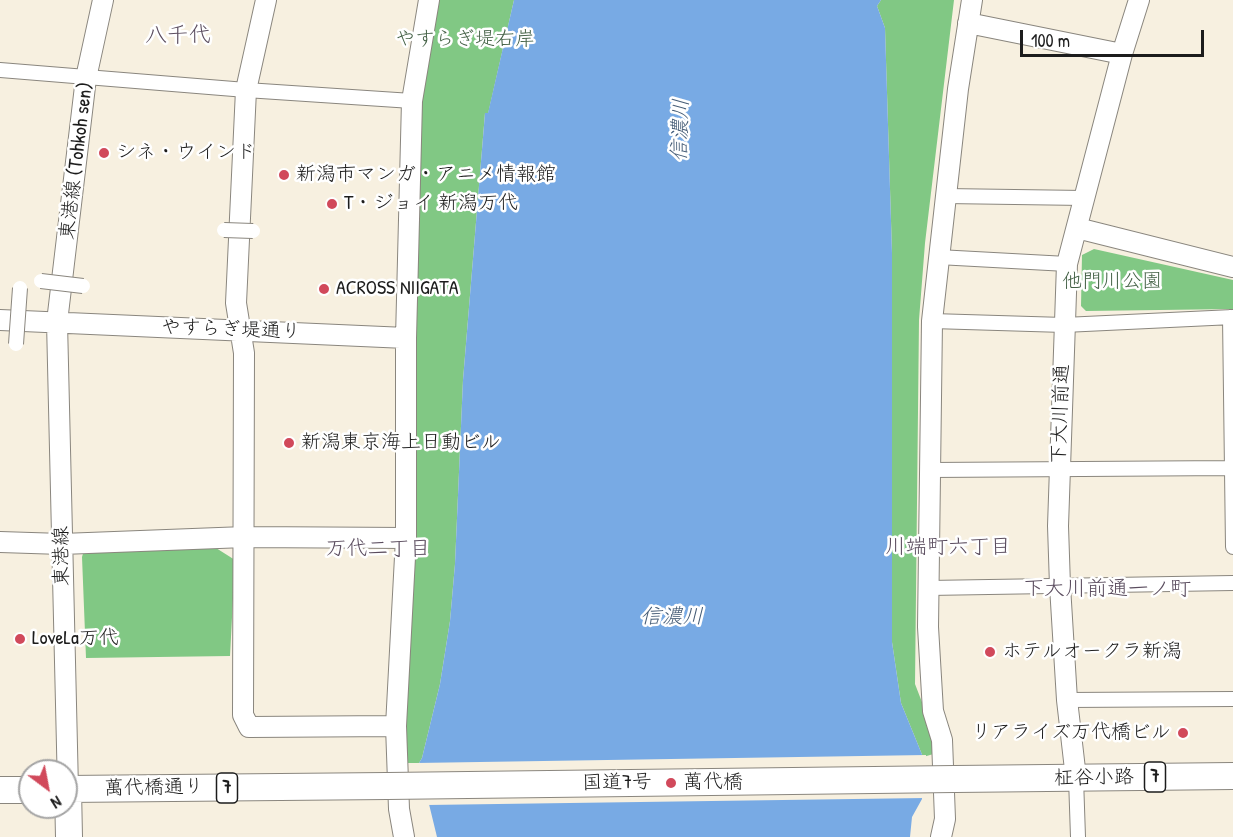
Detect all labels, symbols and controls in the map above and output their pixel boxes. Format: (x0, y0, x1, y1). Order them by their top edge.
scale bar (1023, 18, 1208, 56)
district label: 八千代 (145, 23, 211, 49)
park label: やすらぎ堤右岸 (395, 28, 535, 52)
text: 100 m (1031, 28, 1070, 53)
street label: 東港線 (Tohkoh sen) (55, 81, 99, 241)
water label: 信濃川 (667, 98, 695, 162)
place label: シネ・ウインド (116, 141, 256, 165)
marker: シネ・ウインド (97, 146, 111, 160)
place label: 新潟市マンガ・アニメ情報館 (296, 163, 556, 187)
marker: 新潟市マンガ・アニメ情報館 (277, 168, 291, 182)
place label: T・ジョイ 新潟万代 (344, 192, 518, 216)
marker: T・ジョイ 新潟万代 (325, 197, 339, 211)
park label: 他門川公園 (1062, 270, 1162, 294)
place label: ACROSS NIIGATA (336, 277, 458, 301)
marker: ACROSS NIIGATA (317, 282, 331, 296)
street label: やすらぎ堤通り (161, 316, 301, 344)
street label: 下大川前通 (1047, 364, 1075, 464)
place label: 新潟東京海上日動ビル (301, 431, 501, 455)
marker: 新潟東京海上日動ビル (282, 436, 296, 450)
street label: 東港線 (49, 526, 75, 586)
district label: 川端町六丁目 (885, 534, 1011, 560)
district label: 万代二丁目 (326, 536, 430, 562)
district label: 下大川前通一ノ町 (1023, 576, 1191, 602)
water label: 信濃川 (641, 604, 703, 630)
place label: LoveLa万代 (32, 627, 119, 651)
marker: LoveLa万代 (13, 632, 27, 646)
place label: ホテルオークラ新潟 (1002, 640, 1182, 664)
marker: ホテルオークラ新潟 (983, 645, 997, 659)
place label: リアライズ万代橋ビル (971, 721, 1171, 745)
marker: リアライズ万代橋ビル (1176, 726, 1190, 740)
north arrow (18, 759, 78, 819)
road number: 7 (1144, 762, 1166, 792)
street label: 柾谷小路 (1054, 765, 1134, 791)
street label: 国道7号 (582, 770, 652, 796)
place label: 萬代橋 (683, 771, 743, 795)
road number: 7 (216, 773, 238, 803)
street label: 萬代橋通り (104, 775, 204, 801)
marker: 萬代橋 (664, 776, 678, 790)
text: N (47, 791, 66, 814)

